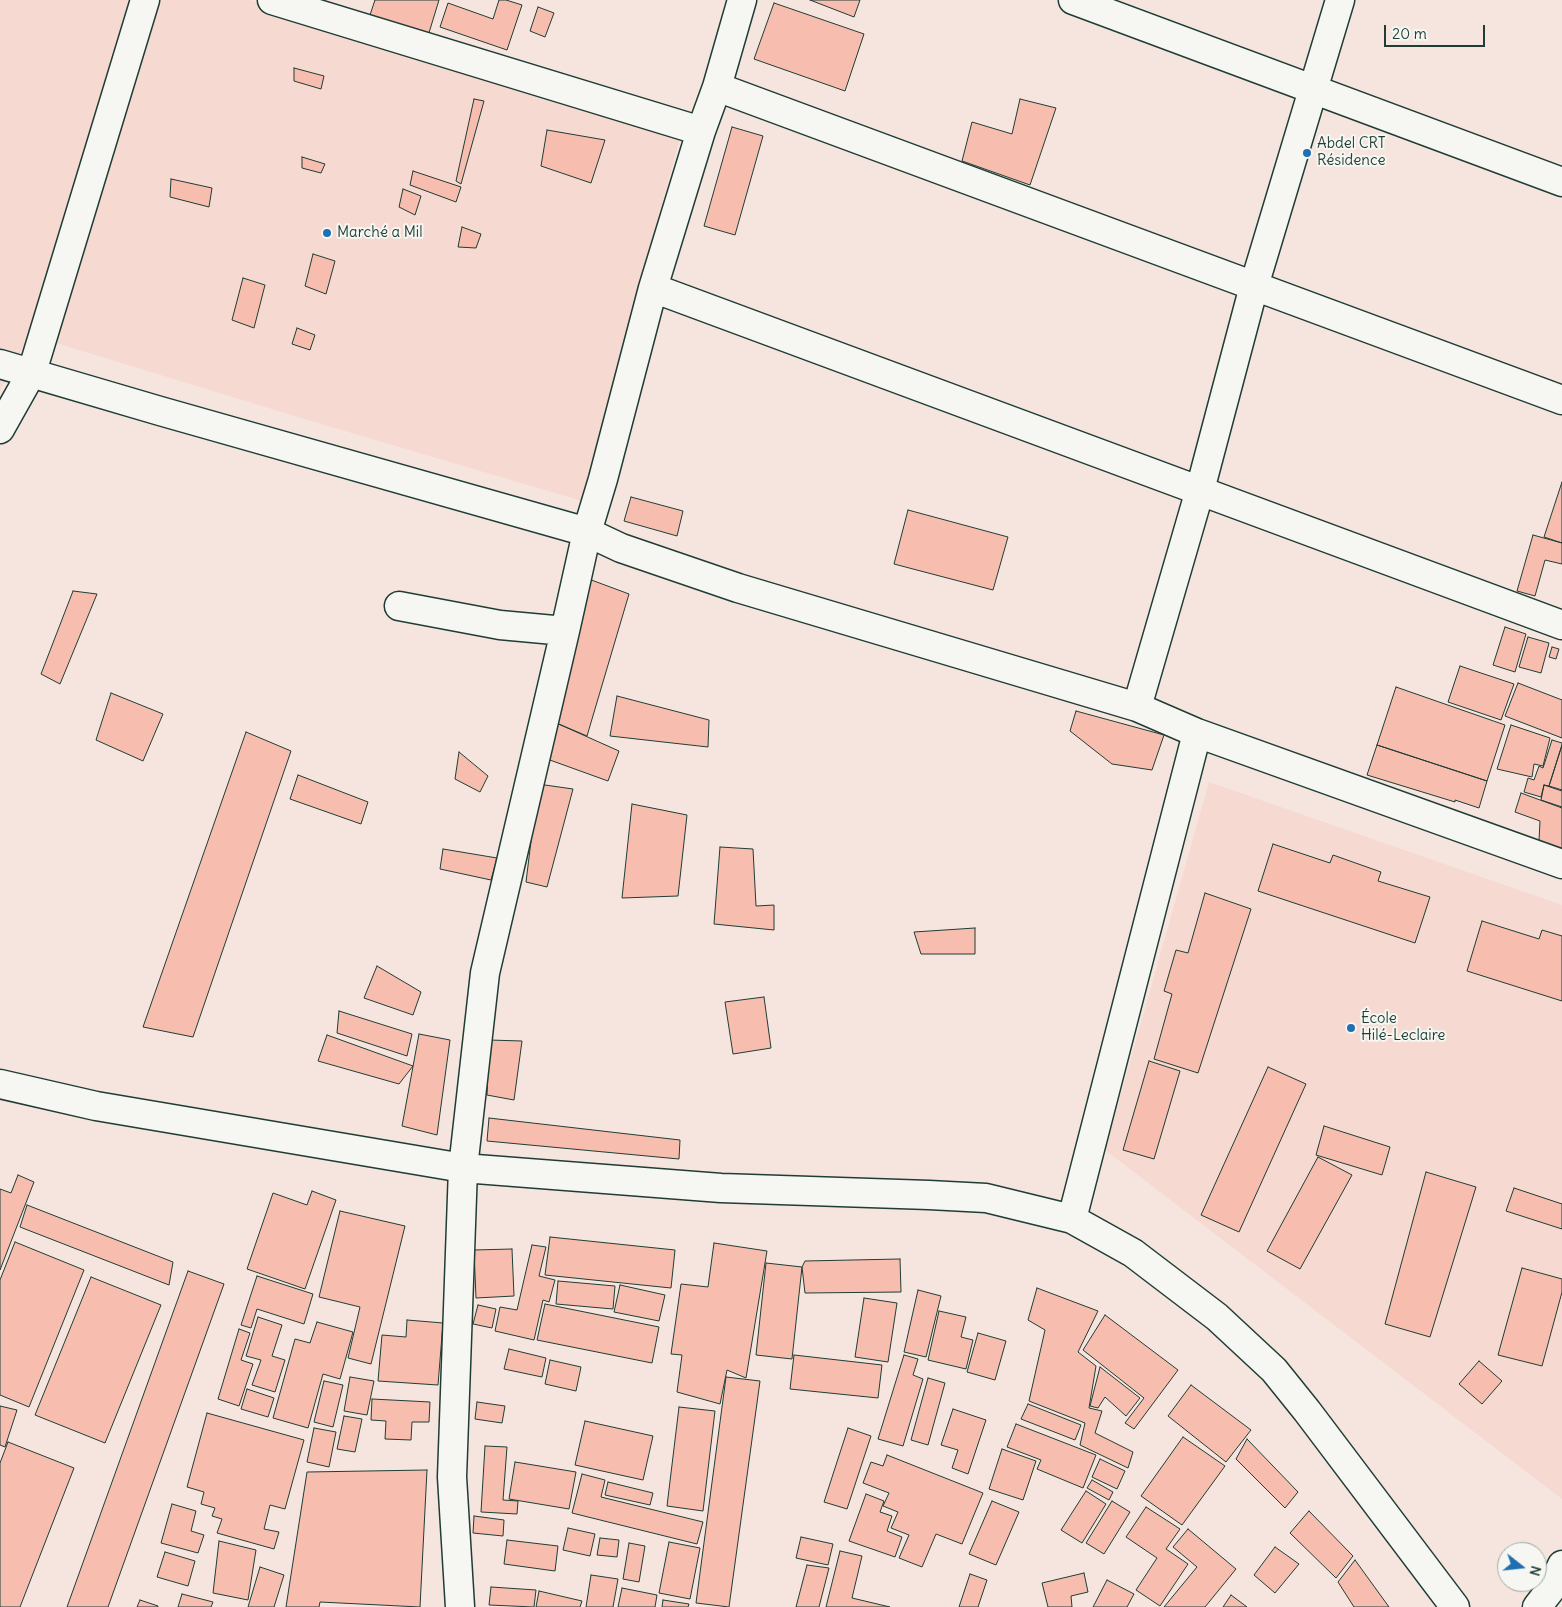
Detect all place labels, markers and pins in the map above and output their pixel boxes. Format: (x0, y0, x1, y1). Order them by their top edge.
place label: Abdel CRT Résidence (1317, 135, 1386, 170)
marker: Abdel CRT Résidence (1301, 147, 1313, 159)
place label: Marché a Mil (337, 224, 423, 242)
marker: Marché a Mil (321, 227, 333, 239)
place label: École Hilé-Leclaire (1361, 1010, 1445, 1045)
marker: École Hilé-Leclaire (1345, 1022, 1357, 1034)

